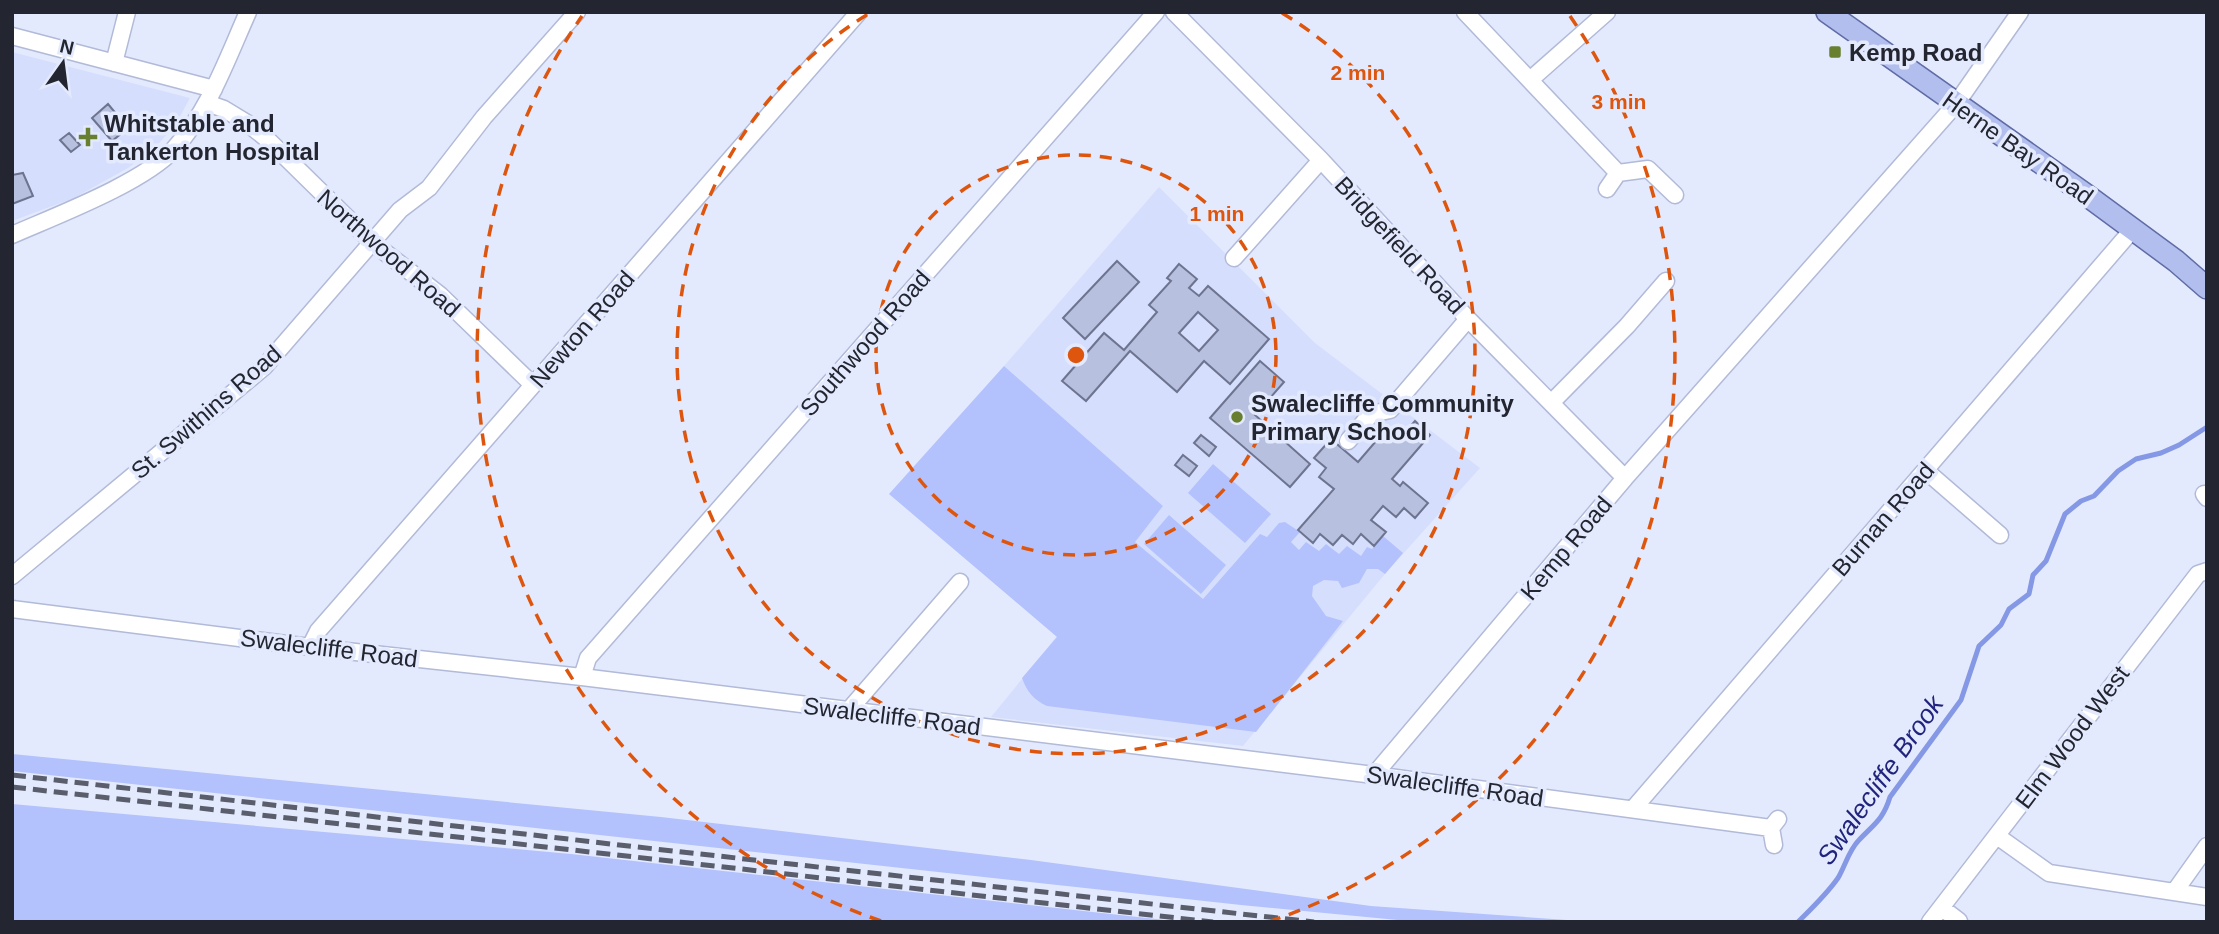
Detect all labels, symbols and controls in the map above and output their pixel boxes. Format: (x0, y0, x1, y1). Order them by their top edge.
north arrow (28, 28, 98, 98)
text: N (58, 35, 76, 59)
place label: Kemp Road (1849, 39, 1982, 66)
marker: Kemp Road (1827, 44, 1843, 60)
text: 2 min (1331, 61, 1385, 84)
street label: Herne Bay Road (1938, 86, 2098, 210)
text: 3 min (1592, 90, 1646, 113)
place label: Whitstable and Tankerton Hospital (104, 110, 320, 165)
marker: Whitstable and Tankerton Hospital (78, 127, 98, 147)
street label: Bridgefield Road (1330, 171, 1470, 319)
street label: Northwood Road (312, 184, 466, 322)
text: 1 min (1190, 202, 1244, 225)
street label: Newton Road (524, 265, 640, 393)
street label: Southwood Road (794, 265, 936, 421)
street label: St. Swithins Road (126, 340, 286, 484)
centre of rings (1064, 343, 1088, 367)
place label: Swalecliffe Community Primary School (1251, 390, 1514, 445)
marker: Swalecliffe Community Primary School (1229, 409, 1245, 425)
street label: Burnan Road (1826, 457, 1940, 581)
street label: Kemp Road (1515, 491, 1617, 605)
street label: Swalecliffe Road (239, 624, 419, 672)
street label: Elm Wood West (2010, 660, 2134, 813)
water label: Swalecliffe Brook (1811, 688, 1951, 870)
street label: Swalecliffe Road (802, 692, 982, 740)
street label: Swalecliffe Road (1365, 760, 1545, 812)

